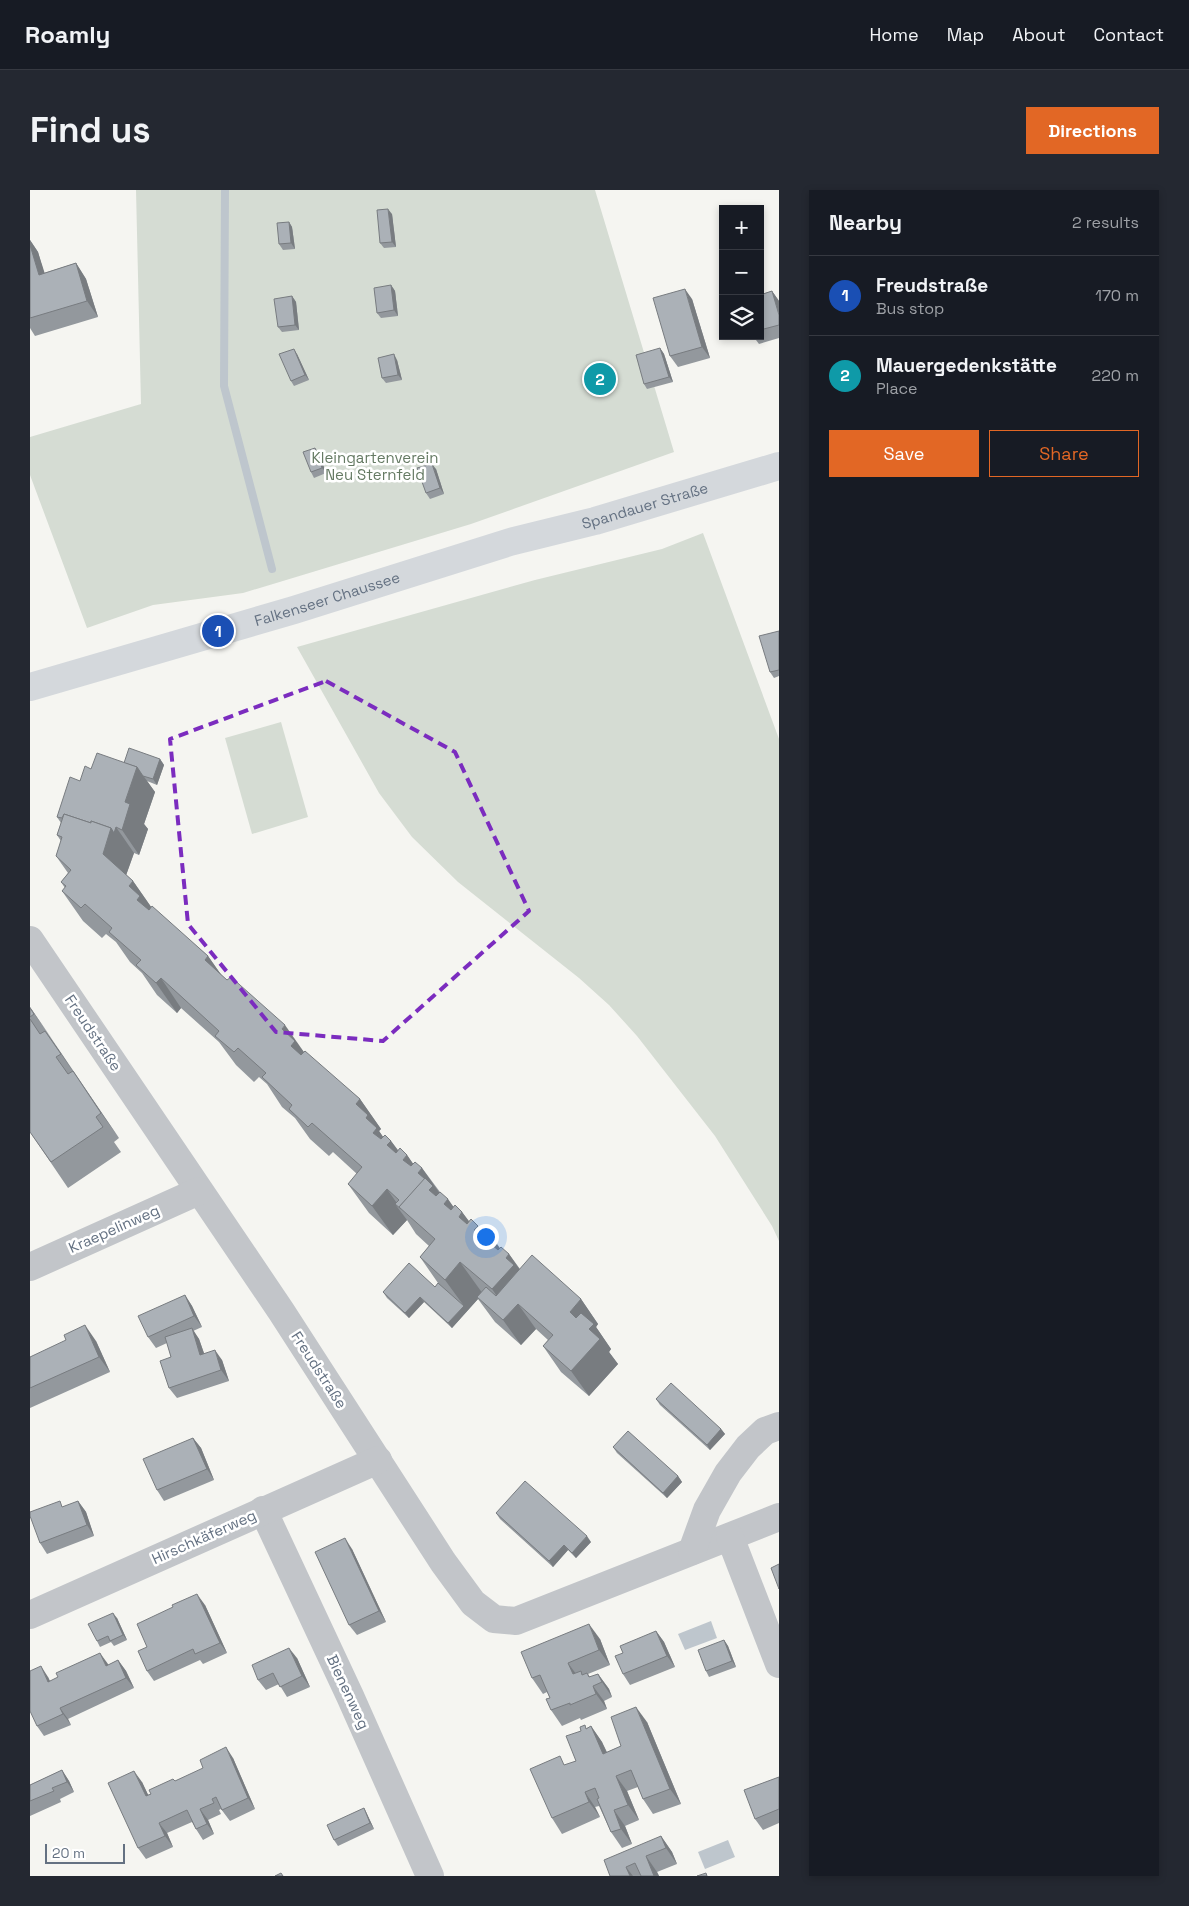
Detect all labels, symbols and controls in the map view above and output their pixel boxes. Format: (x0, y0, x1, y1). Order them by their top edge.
text: Roamly (25, 19, 110, 50)
text: Home (870, 23, 919, 46)
text: Map (947, 23, 984, 46)
text: About (1012, 23, 1066, 46)
text: Contact (1094, 23, 1164, 46)
button: Directions (1026, 107, 1159, 154)
text: Find us (30, 108, 151, 152)
map controls (719, 205, 764, 340)
button: + (719, 205, 764, 250)
text: Nearby (829, 209, 902, 236)
text: 2 results (1072, 212, 1139, 233)
button: − (719, 250, 764, 295)
text: Freudstraße (876, 273, 988, 298)
text: 1 (841, 285, 849, 306)
text: 170 m (1095, 285, 1139, 306)
button: layers (719, 295, 764, 340)
text: Bus stop (876, 298, 944, 319)
text: Mauergedenkstätte (876, 353, 1057, 378)
pin: 2 (584, 360, 616, 398)
text: 2 (840, 365, 850, 386)
text: 220 m (1092, 365, 1139, 386)
text: Place (876, 378, 918, 399)
button: Save (829, 430, 979, 477)
button: Share (989, 430, 1139, 477)
park label: Kleingartenverein Neu Sternfeld (312, 448, 438, 484)
street label: Spandauer Straße (580, 478, 710, 533)
street label: Falkenseer Chaussee (252, 567, 402, 630)
pin: 1 (202, 612, 234, 650)
street label: Freudstraße (61, 991, 126, 1075)
street label: Kraepelinweg (66, 1200, 162, 1257)
your location (473, 1224, 499, 1250)
street label: Freudstraße (287, 1328, 351, 1412)
street label: Hirschkäferweg (149, 1505, 259, 1568)
street label: Bienenweg (323, 1652, 374, 1732)
scale bar (45, 1841, 125, 1864)
text: 20 m (52, 1844, 85, 1862)

